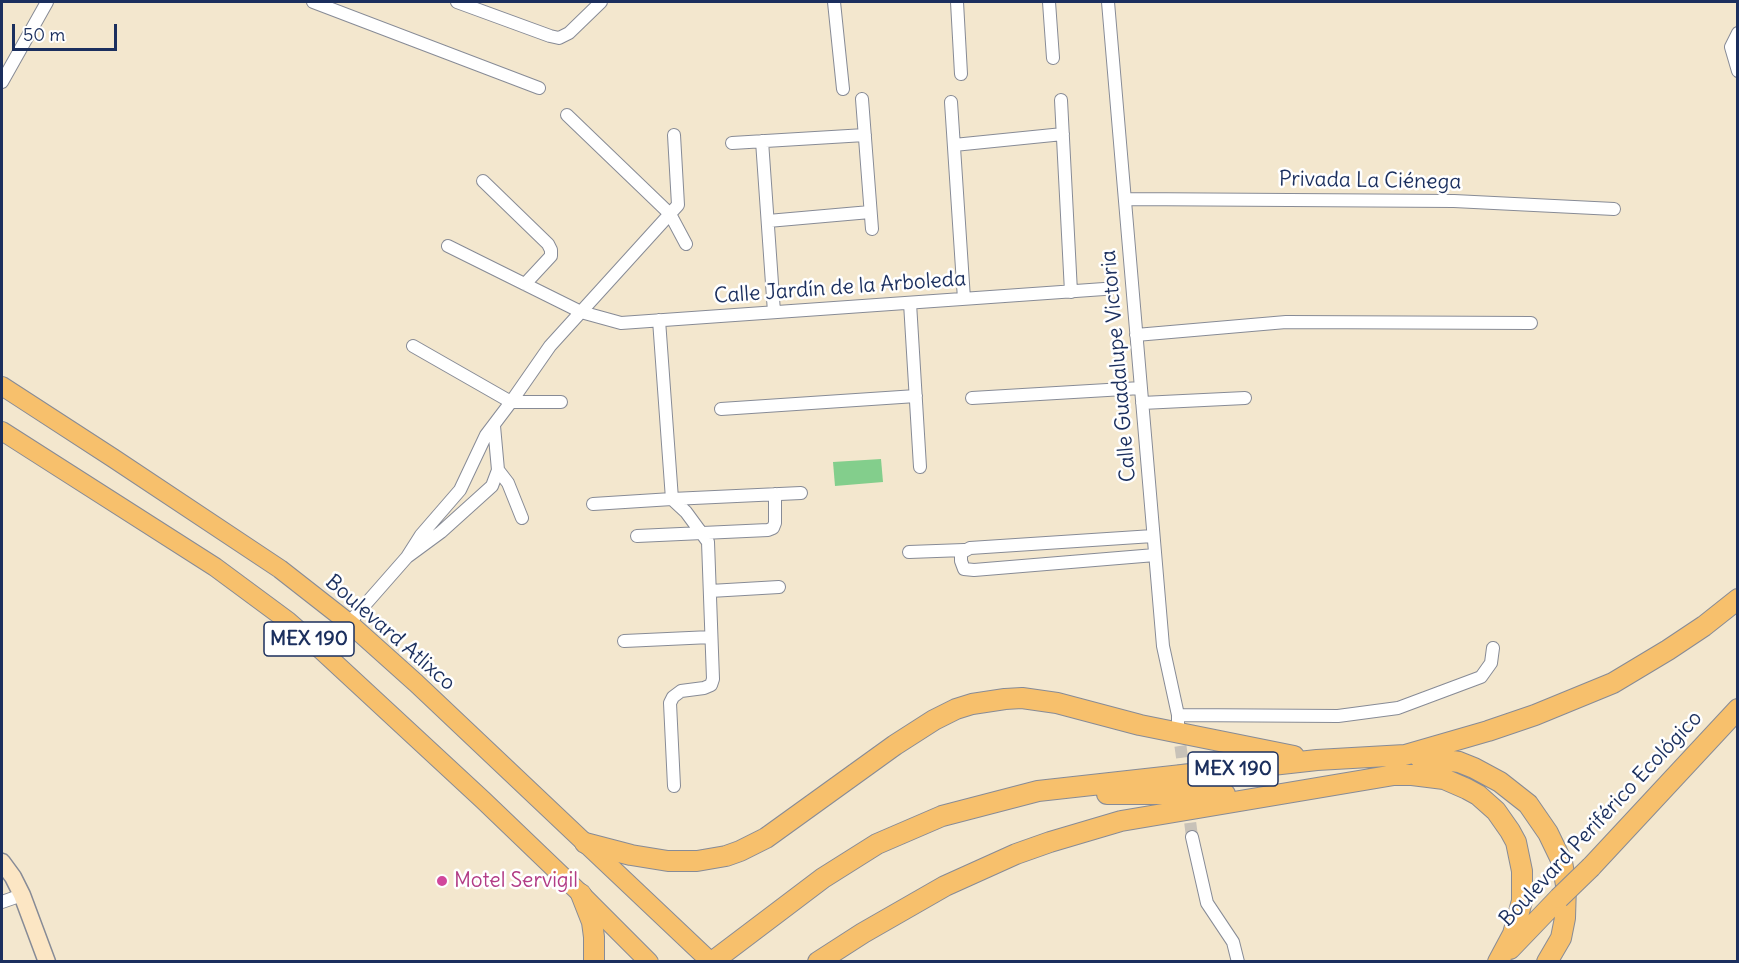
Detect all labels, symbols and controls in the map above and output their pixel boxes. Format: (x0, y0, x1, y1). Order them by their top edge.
scale bar (15, 12, 120, 50)
text: 50 m (23, 23, 65, 46)
street label: Privada La Ciénega (1279, 167, 1461, 195)
street label: Calle Guadalupe Victoria (1096, 249, 1142, 483)
street label: Calle Jardín de la Arboleda (713, 267, 967, 309)
street label: Boulevard Atlixco (320, 570, 460, 696)
road number: MEX 190 (264, 622, 354, 656)
street label: Boulevard Periférico Ecológico (1494, 706, 1708, 932)
road number: MEX 190 (1188, 752, 1278, 786)
place label: Motel Servigil (454, 868, 578, 894)
marker: Motel Servigil (435, 874, 449, 888)

